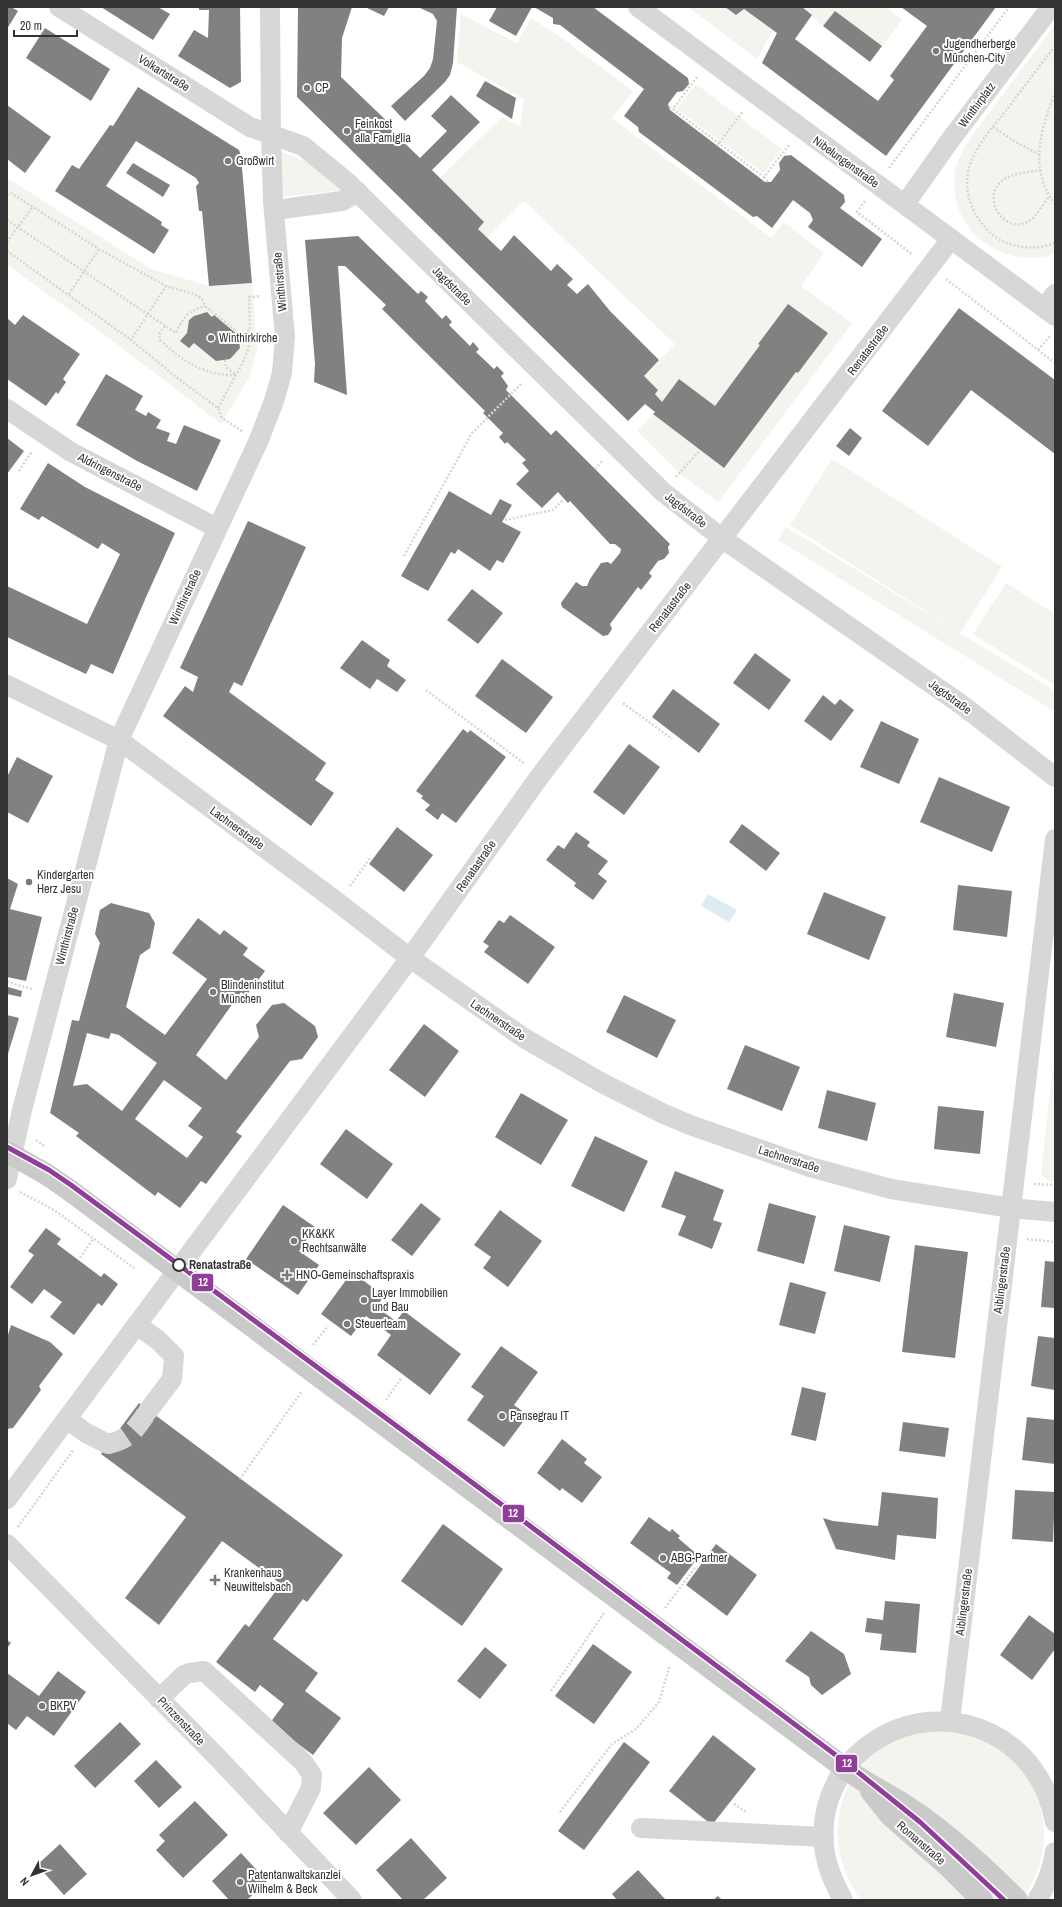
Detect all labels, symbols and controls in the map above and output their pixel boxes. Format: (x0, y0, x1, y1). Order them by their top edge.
scale bar (14, 12, 77, 38)
text: 20 m (20, 18, 42, 34)
place label: Jugendherberge München-City (944, 36, 1016, 66)
marker: Jugendherberge München-City (931, 46, 941, 56)
street label: Volkartstraße (135, 51, 193, 95)
street label: Winthirplatz (955, 79, 999, 131)
place label: CP (315, 80, 329, 96)
marker: CP (302, 83, 312, 93)
place label: Feinkost alla Famiglia (355, 116, 411, 146)
marker: Feinkost alla Famiglia (342, 126, 352, 136)
street label: Nibelungenstraße (810, 133, 882, 191)
place label: Großwirt (236, 153, 275, 169)
marker: Großwirt (223, 156, 233, 166)
street label: Winthirstraße (269, 252, 291, 312)
street label: Jagdstraße (429, 263, 475, 309)
street label: Renatastraße (844, 321, 892, 379)
place label: Winthirkirche (219, 330, 278, 346)
marker: Winthirkirche (206, 333, 216, 343)
street label: Aldringenstraße (74, 449, 145, 495)
street label: Jagdstraße (662, 489, 710, 531)
street label: Winthirstraße (165, 567, 205, 627)
street label: Renatastraße (645, 579, 695, 635)
street label: Jagdstraße (925, 676, 975, 718)
street label: Lachnerstraße (207, 803, 267, 853)
street label: Renatastraße (452, 837, 500, 895)
place label: Kindergarten Herz Jesu (37, 867, 94, 897)
marker: Kindergarten Herz Jesu (24, 877, 34, 887)
street label: Winthirstraße (52, 905, 82, 967)
place label: Blindeninstitut München (221, 977, 284, 1007)
marker: Blindeninstitut München (208, 987, 218, 997)
street label: Lachnerstraße (467, 996, 529, 1044)
street label: Lachnerstraße (756, 1142, 822, 1176)
place label: KK&KK Rechtsanwälte (302, 1226, 367, 1256)
marker: KK&KK Rechtsanwälte (289, 1236, 299, 1246)
street label: Aiblingerstraße (990, 1246, 1014, 1315)
place label: Renatastraße (189, 1257, 252, 1273)
marker: Renatastraße (172, 1258, 186, 1272)
place label: HNO-Gemeinschaftspraxis (296, 1267, 414, 1283)
marker: HNO-Gemeinschaftspraxis (281, 1269, 293, 1281)
line badge: 12 (191, 1273, 214, 1292)
text: 12 (198, 1275, 208, 1289)
place label: Layer Immobilien und Bau (372, 1285, 448, 1315)
marker: Layer Immobilien und Bau (359, 1295, 369, 1305)
place label: Steuerteam (355, 1316, 406, 1332)
marker: Steuerteam (342, 1319, 352, 1329)
place label: Pansegrau IT (510, 1408, 569, 1424)
marker: Pansegrau IT (497, 1411, 507, 1421)
line badge: 12 (502, 1504, 525, 1523)
text: 12 (508, 1506, 518, 1520)
place label: ABG-Partner (670, 1550, 728, 1566)
marker: ABG-Partner (658, 1553, 668, 1563)
place label: Krankenhaus Neuwittelsbach (224, 1565, 291, 1595)
street label: Aiblingerstraße (952, 1568, 976, 1637)
marker: Krankenhaus Neuwittelsbach (209, 1574, 221, 1586)
street label: Prinzenstraße (154, 1693, 208, 1749)
place label: BKPV (50, 1698, 77, 1714)
marker: BKPV (37, 1701, 47, 1711)
line badge: 12 (835, 1754, 858, 1773)
text: 12 (842, 1756, 852, 1770)
street label: Romanstraße (893, 1817, 949, 1869)
north arrow (12, 1855, 52, 1895)
place label: Patentanwaltskanzlei Wilhelm & Beck (248, 1867, 341, 1897)
text: N (17, 1875, 32, 1889)
marker: Patentanwaltskanzlei Wilhelm & Beck (235, 1877, 245, 1887)

